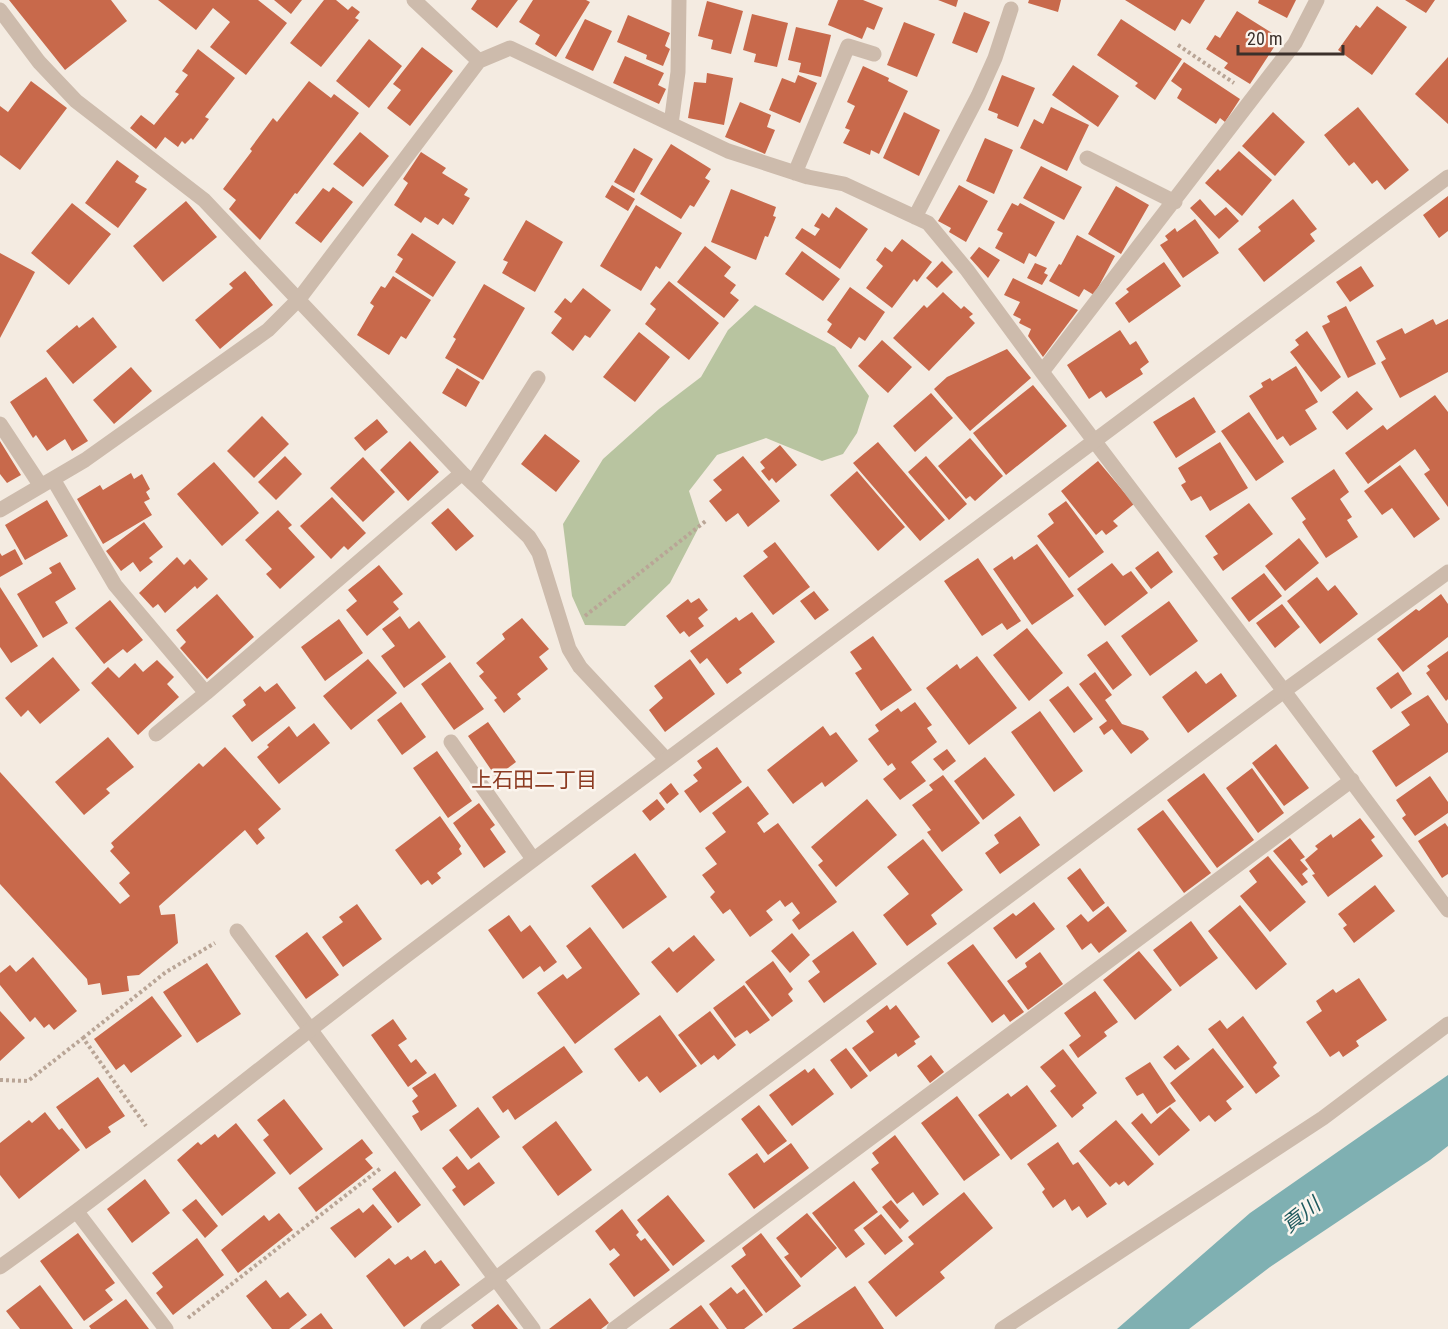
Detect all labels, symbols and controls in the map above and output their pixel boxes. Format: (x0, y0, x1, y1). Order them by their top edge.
scale bar (1238, 18, 1343, 56)
text: 20 m (1247, 28, 1282, 49)
district label: 上石田二丁目 (471, 768, 597, 792)
water label: 貢川 (1277, 1191, 1327, 1237)

